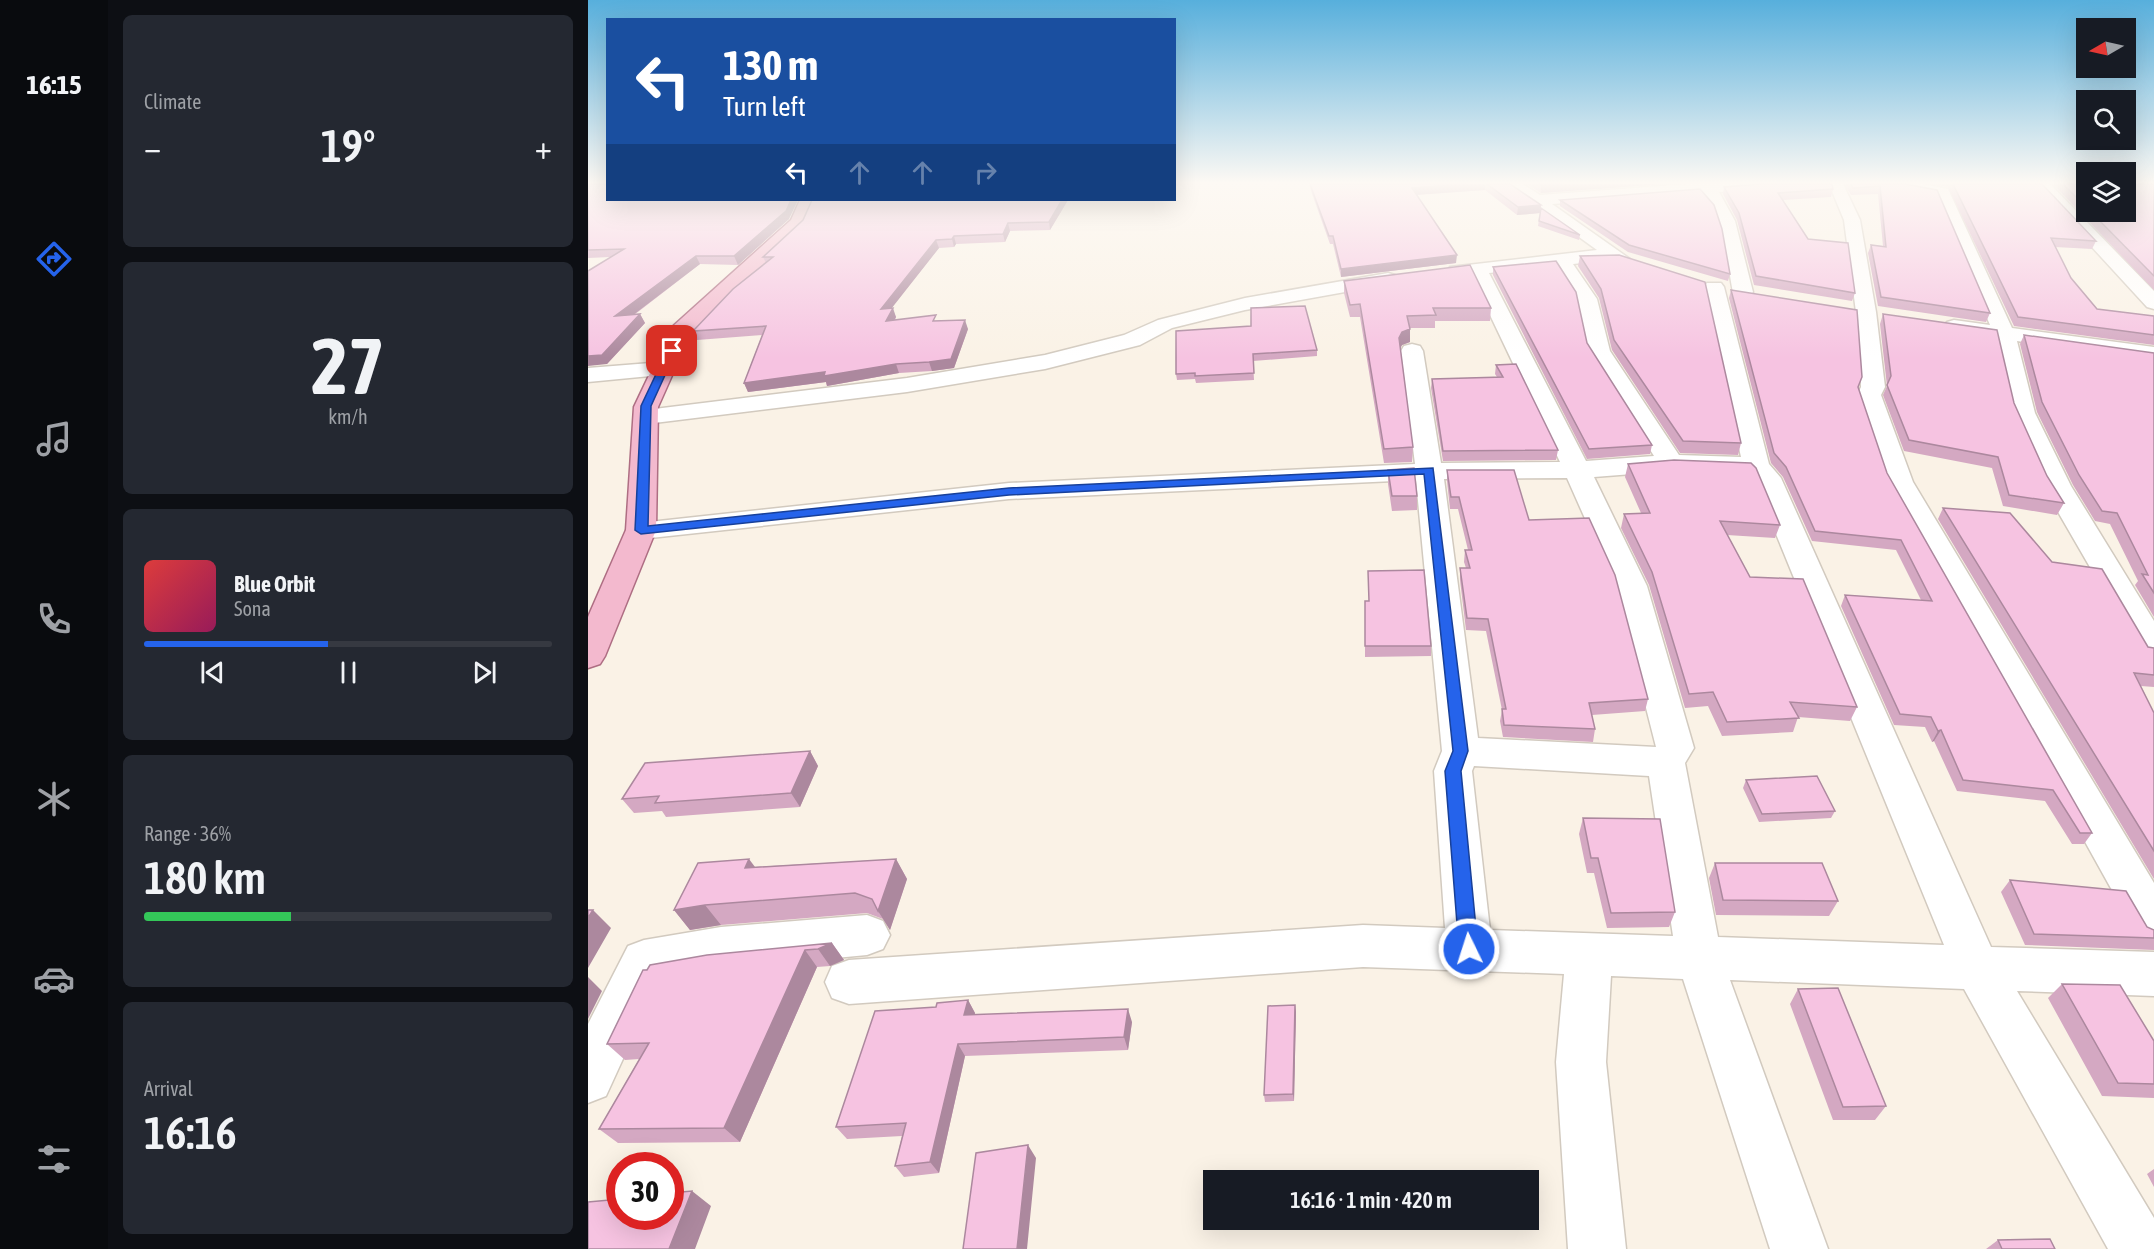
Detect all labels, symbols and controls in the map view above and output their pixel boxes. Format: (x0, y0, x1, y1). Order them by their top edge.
north arrow (2076, 18, 2136, 78)
map controls (2076, 18, 2136, 222)
text: 130 m (723, 41, 818, 89)
icon: left (624, 42, 702, 120)
text: 16:15 (26, 69, 82, 100)
text: Climate (144, 90, 201, 113)
button: search (2076, 90, 2136, 150)
text: Turn left (723, 91, 806, 122)
text: 19° (321, 120, 375, 172)
text: − (144, 128, 161, 166)
text: + (535, 128, 552, 166)
icon: left (780, 156, 813, 189)
icon: ahead (843, 156, 876, 189)
icon: ahead (906, 156, 939, 189)
icon: right (969, 156, 1002, 189)
button: layers (2076, 162, 2136, 222)
icon: directions (33, 238, 75, 280)
text: 27 (311, 321, 385, 411)
pin (646, 325, 697, 376)
icon: arrive (655, 334, 688, 367)
text: km/h (328, 405, 368, 428)
icon: music (33, 418, 75, 460)
text: Blue Orbit (234, 571, 315, 597)
text: Sona (234, 597, 271, 620)
icon: phone (33, 598, 75, 640)
icon: previous (196, 656, 229, 689)
icon: pause (332, 656, 365, 689)
icon: next (468, 656, 501, 689)
icon: climate (33, 778, 75, 820)
text: Range · 36% (144, 822, 231, 845)
text: 180 km (144, 852, 266, 904)
position arrow (1437, 917, 1501, 981)
icon: car (33, 958, 75, 1000)
text: Arrival (144, 1077, 193, 1100)
text: 16:16 (144, 1107, 237, 1159)
icon: filters (33, 1138, 75, 1180)
speed limit sign: 30 (606, 1152, 684, 1230)
text: 16:16 · 1 min · 420 m (1290, 1187, 1452, 1213)

